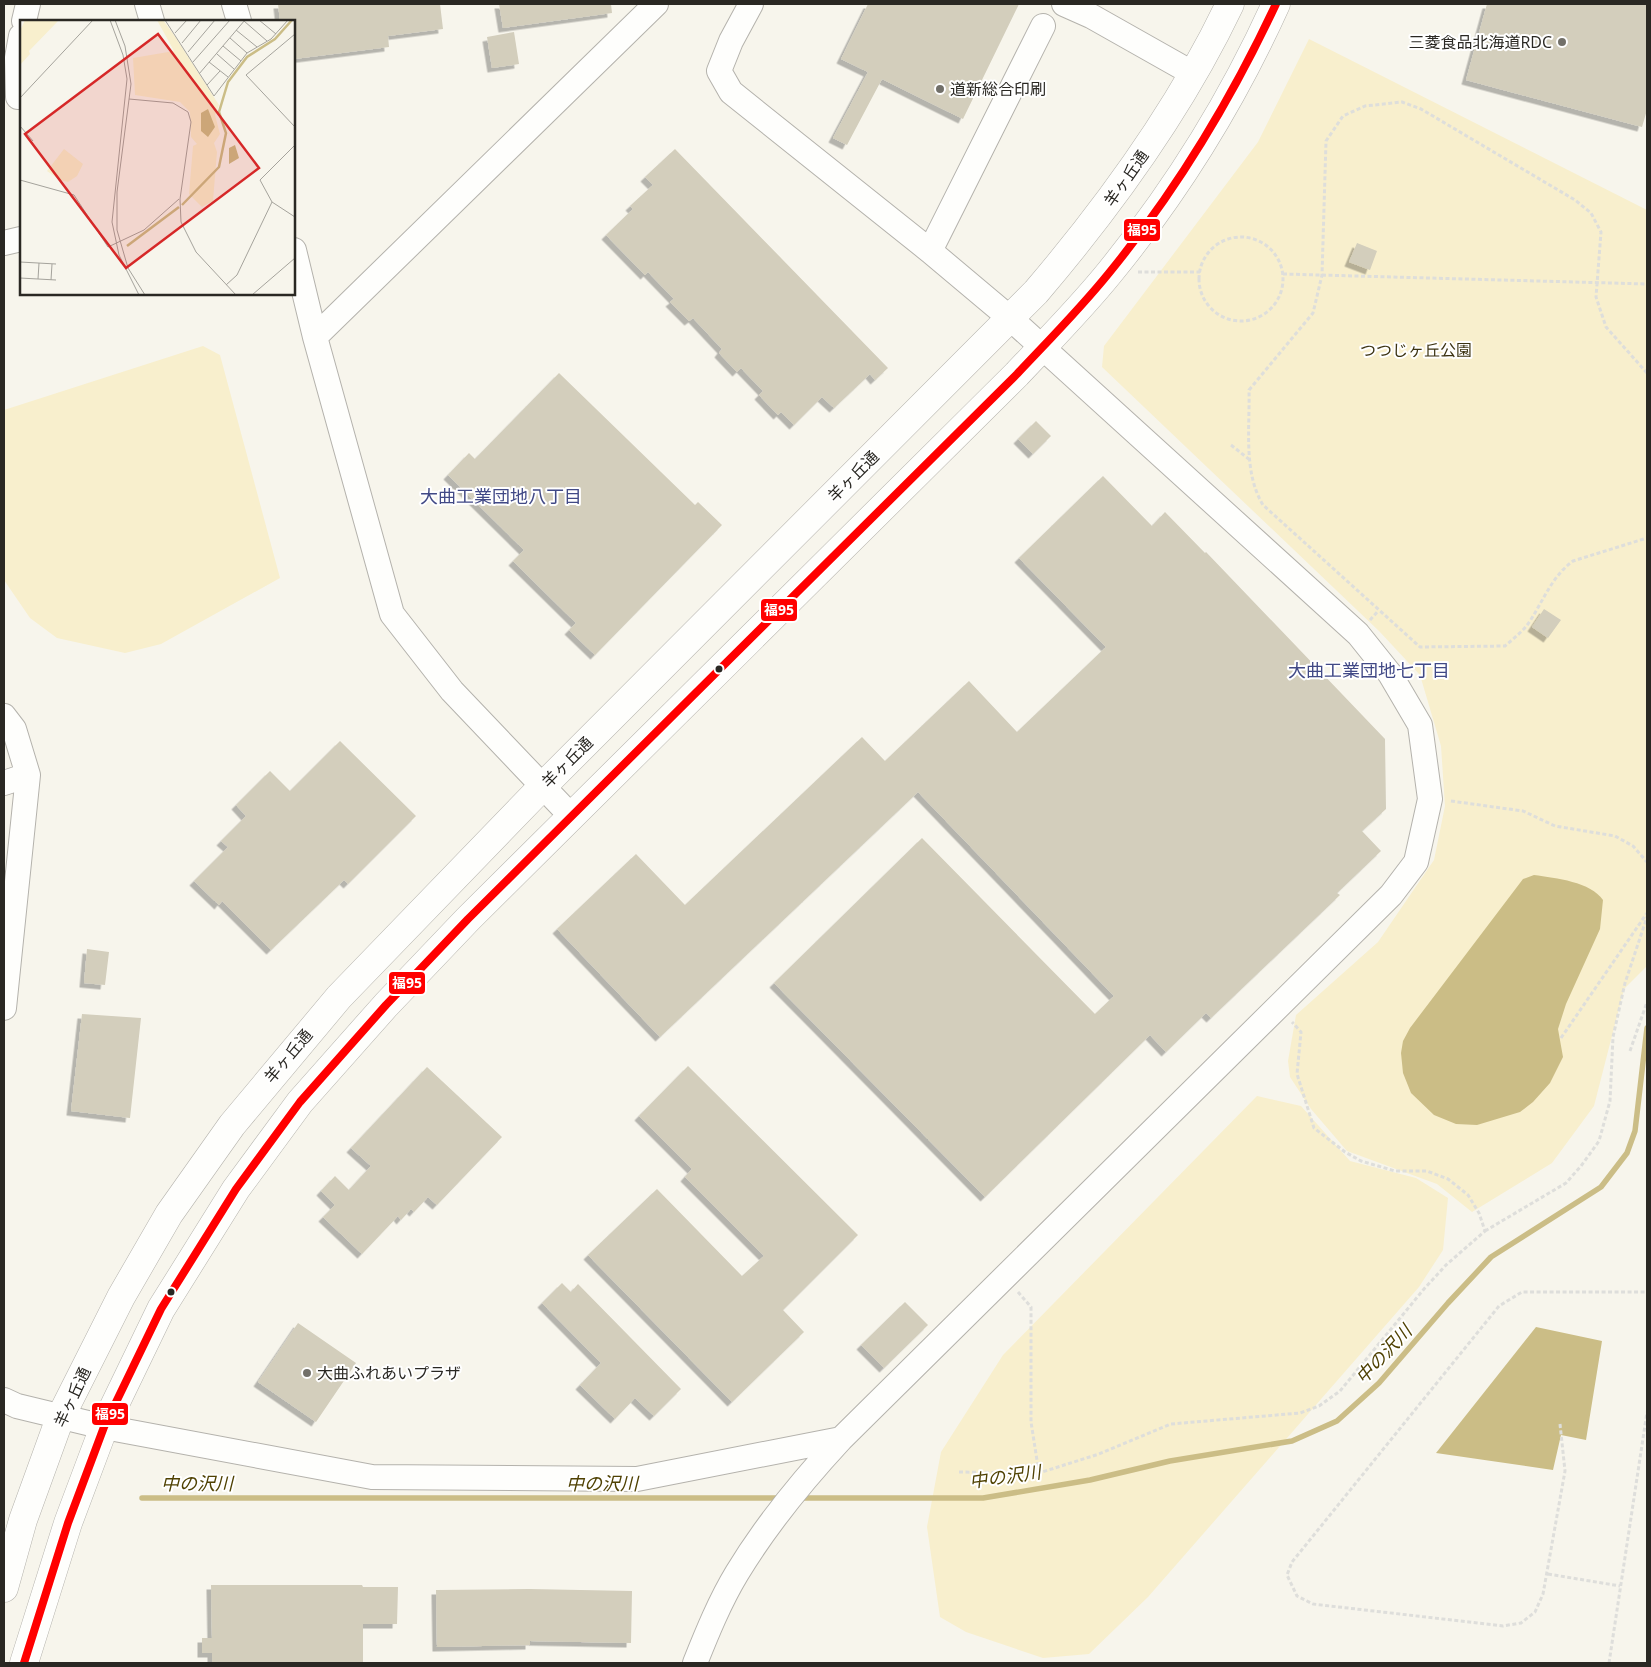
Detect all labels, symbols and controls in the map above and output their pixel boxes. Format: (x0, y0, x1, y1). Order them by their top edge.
inset map (20, 20, 295, 295)
place label: 三菱食品北海道RDC (1408, 31, 1552, 53)
marker: 三菱食品北海道RDC (1556, 36, 1568, 48)
place label: 道新総合印刷 (950, 78, 1046, 100)
marker: 道新総合印刷 (934, 83, 946, 95)
street label: 羊ヶ丘通 (1099, 145, 1153, 211)
line badge: 福95 (1123, 218, 1161, 242)
text: 福95 (1127, 220, 1157, 239)
park label: つつじヶ丘公園 (1360, 339, 1472, 361)
street label: 羊ヶ丘通 (823, 446, 883, 506)
district label: 大曲工業団地八丁目 (420, 484, 582, 508)
line badge: 福95 (760, 598, 798, 622)
text: 福95 (764, 600, 794, 619)
district label: 大曲工業団地七丁目 (1288, 658, 1450, 682)
unlabelled marker (714, 664, 724, 674)
street label: 羊ヶ丘通 (537, 732, 597, 792)
line badge: 福95 (388, 971, 426, 995)
text: 福95 (392, 973, 422, 992)
street label: 羊ヶ丘通 (259, 1024, 317, 1088)
unlabelled marker (166, 1287, 176, 1297)
water label: 中の沢川 (1350, 1318, 1418, 1389)
place label: 大曲ふれあいプラザ (317, 1362, 461, 1384)
street label: 羊ヶ丘通 (49, 1363, 95, 1431)
marker: 大曲ふれあいプラザ (301, 1367, 313, 1379)
line badge: 福95 (91, 1402, 129, 1426)
text: 福95 (95, 1404, 125, 1423)
water label: 中の沢川 (968, 1459, 1044, 1493)
water label: 中の沢川 (161, 1471, 235, 1495)
water label: 中の沢川 (566, 1471, 640, 1495)

